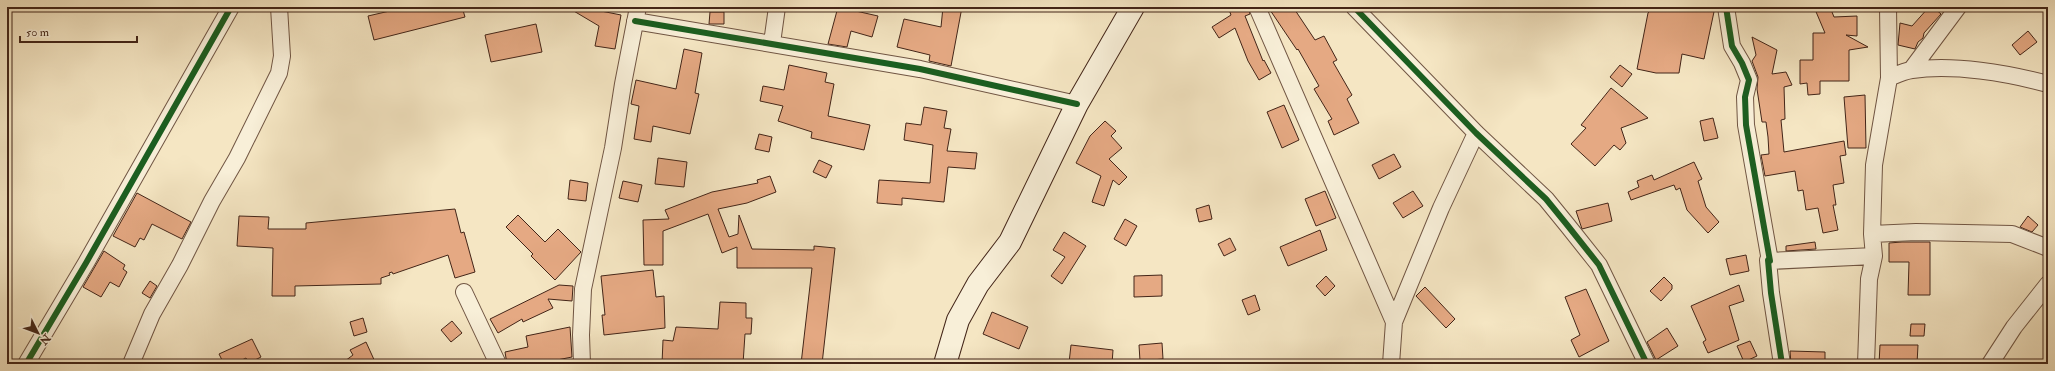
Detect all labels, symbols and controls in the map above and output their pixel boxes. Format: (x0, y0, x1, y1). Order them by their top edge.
scale bar (20, 18, 137, 44)
text: 50 m (26, 25, 50, 40)
north arrow (18, 313, 58, 353)
text: N (36, 331, 54, 348)

